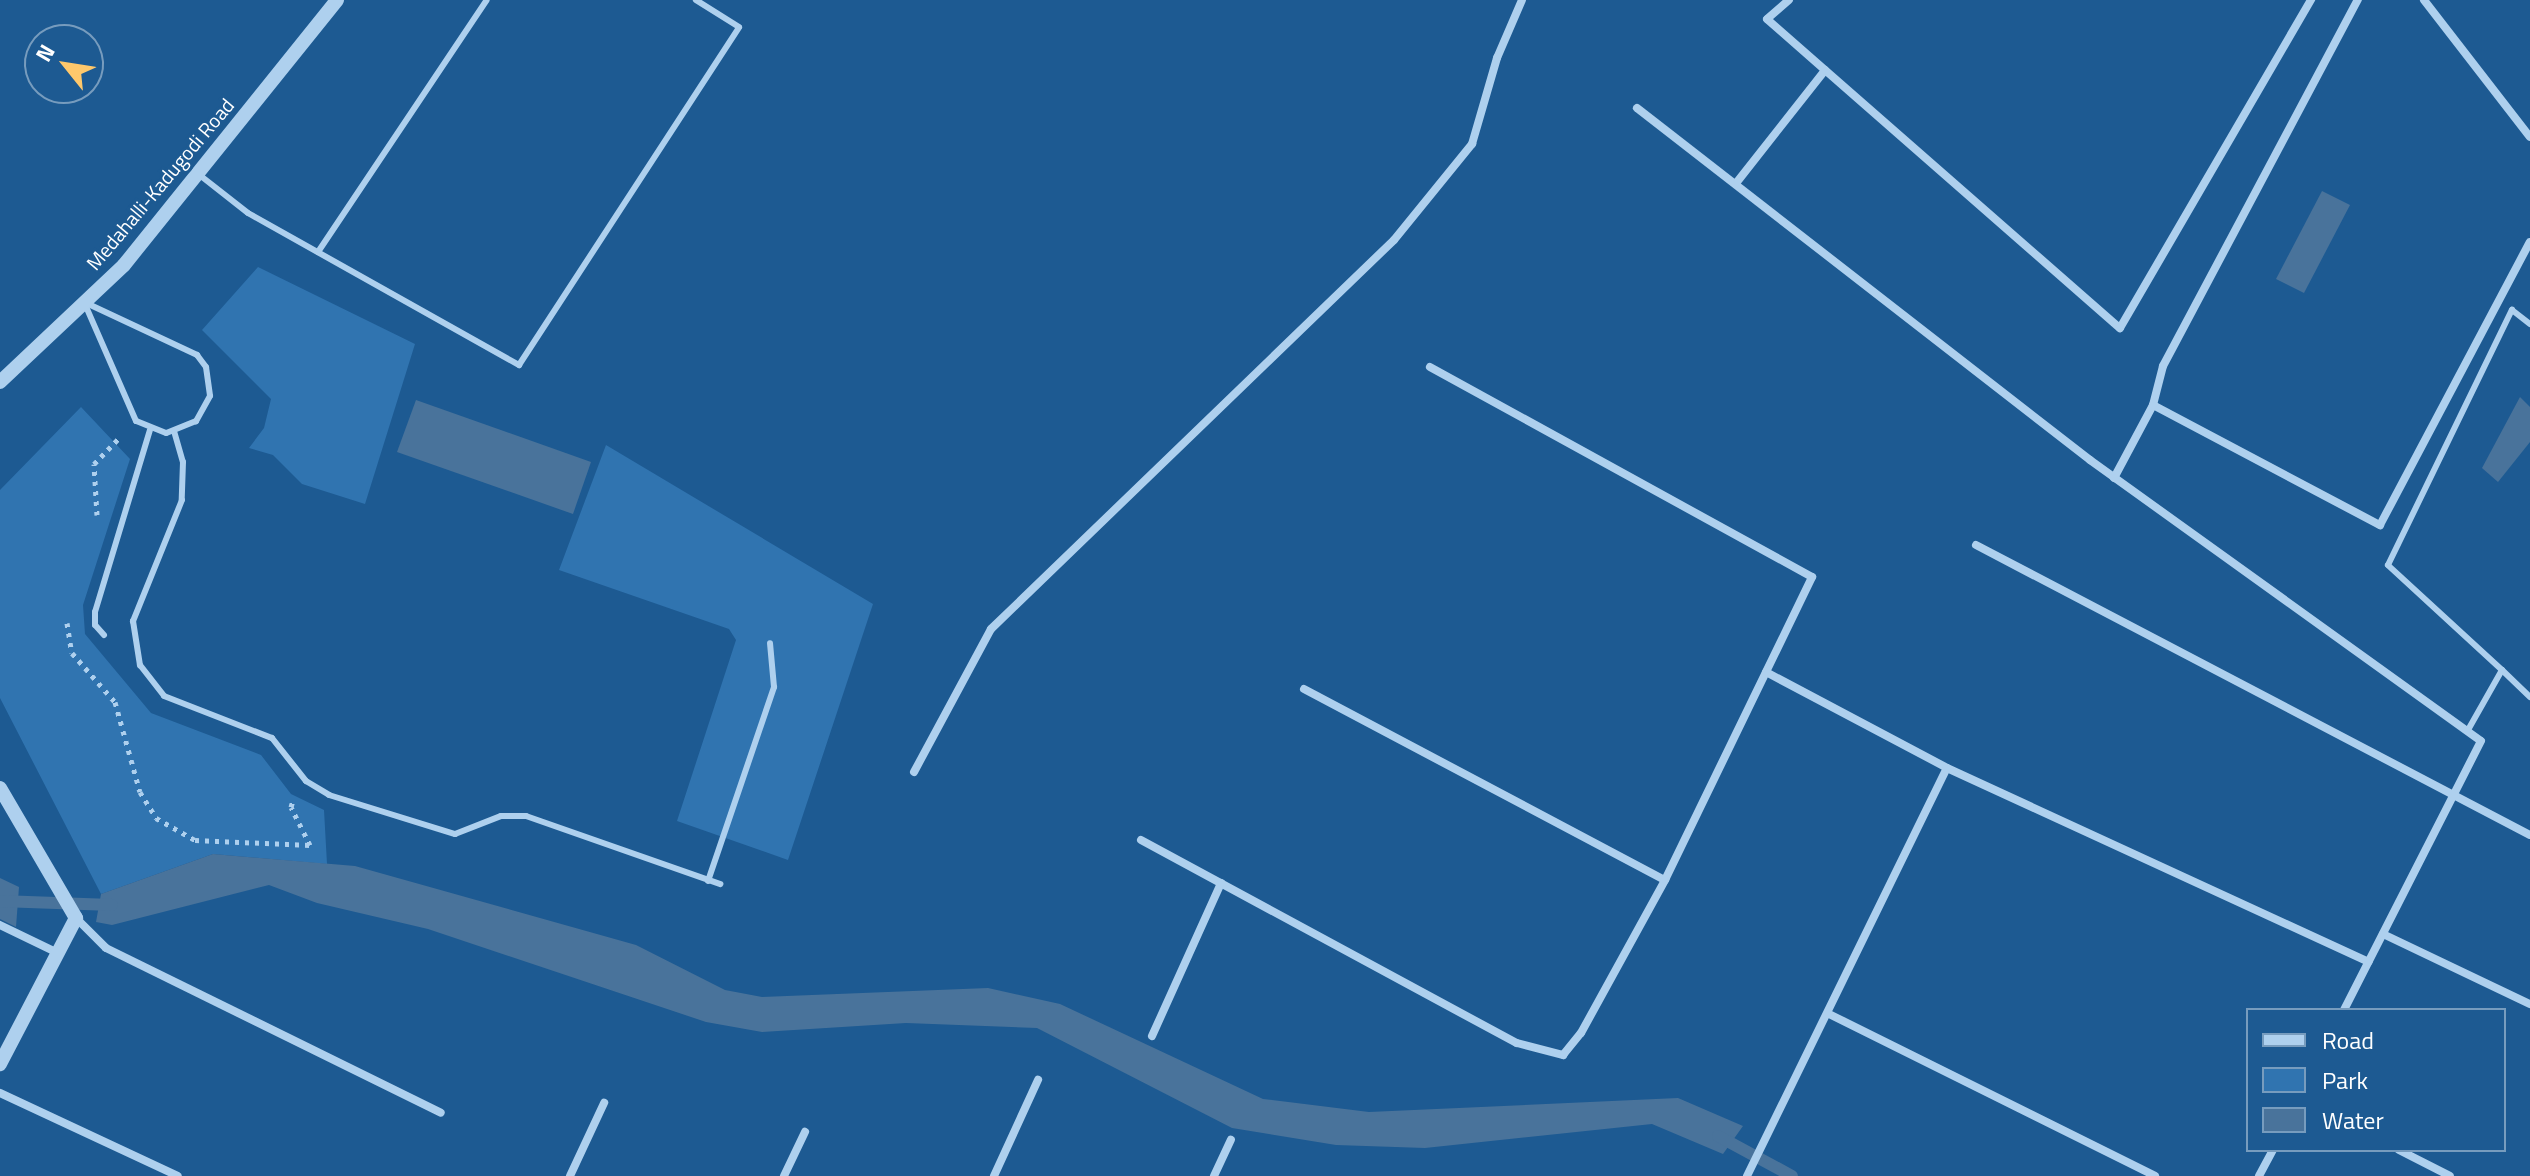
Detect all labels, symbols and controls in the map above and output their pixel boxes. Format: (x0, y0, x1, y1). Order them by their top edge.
north arrow (24, 24, 104, 104)
text: N (26, 38, 63, 68)
street label: Medahalli-Kadugodi Road (81, 93, 239, 275)
legend (2246, 1008, 2506, 1152)
text: Road (2322, 1022, 2374, 1058)
text: Park (2322, 1062, 2368, 1098)
text: Water (2322, 1102, 2384, 1138)

